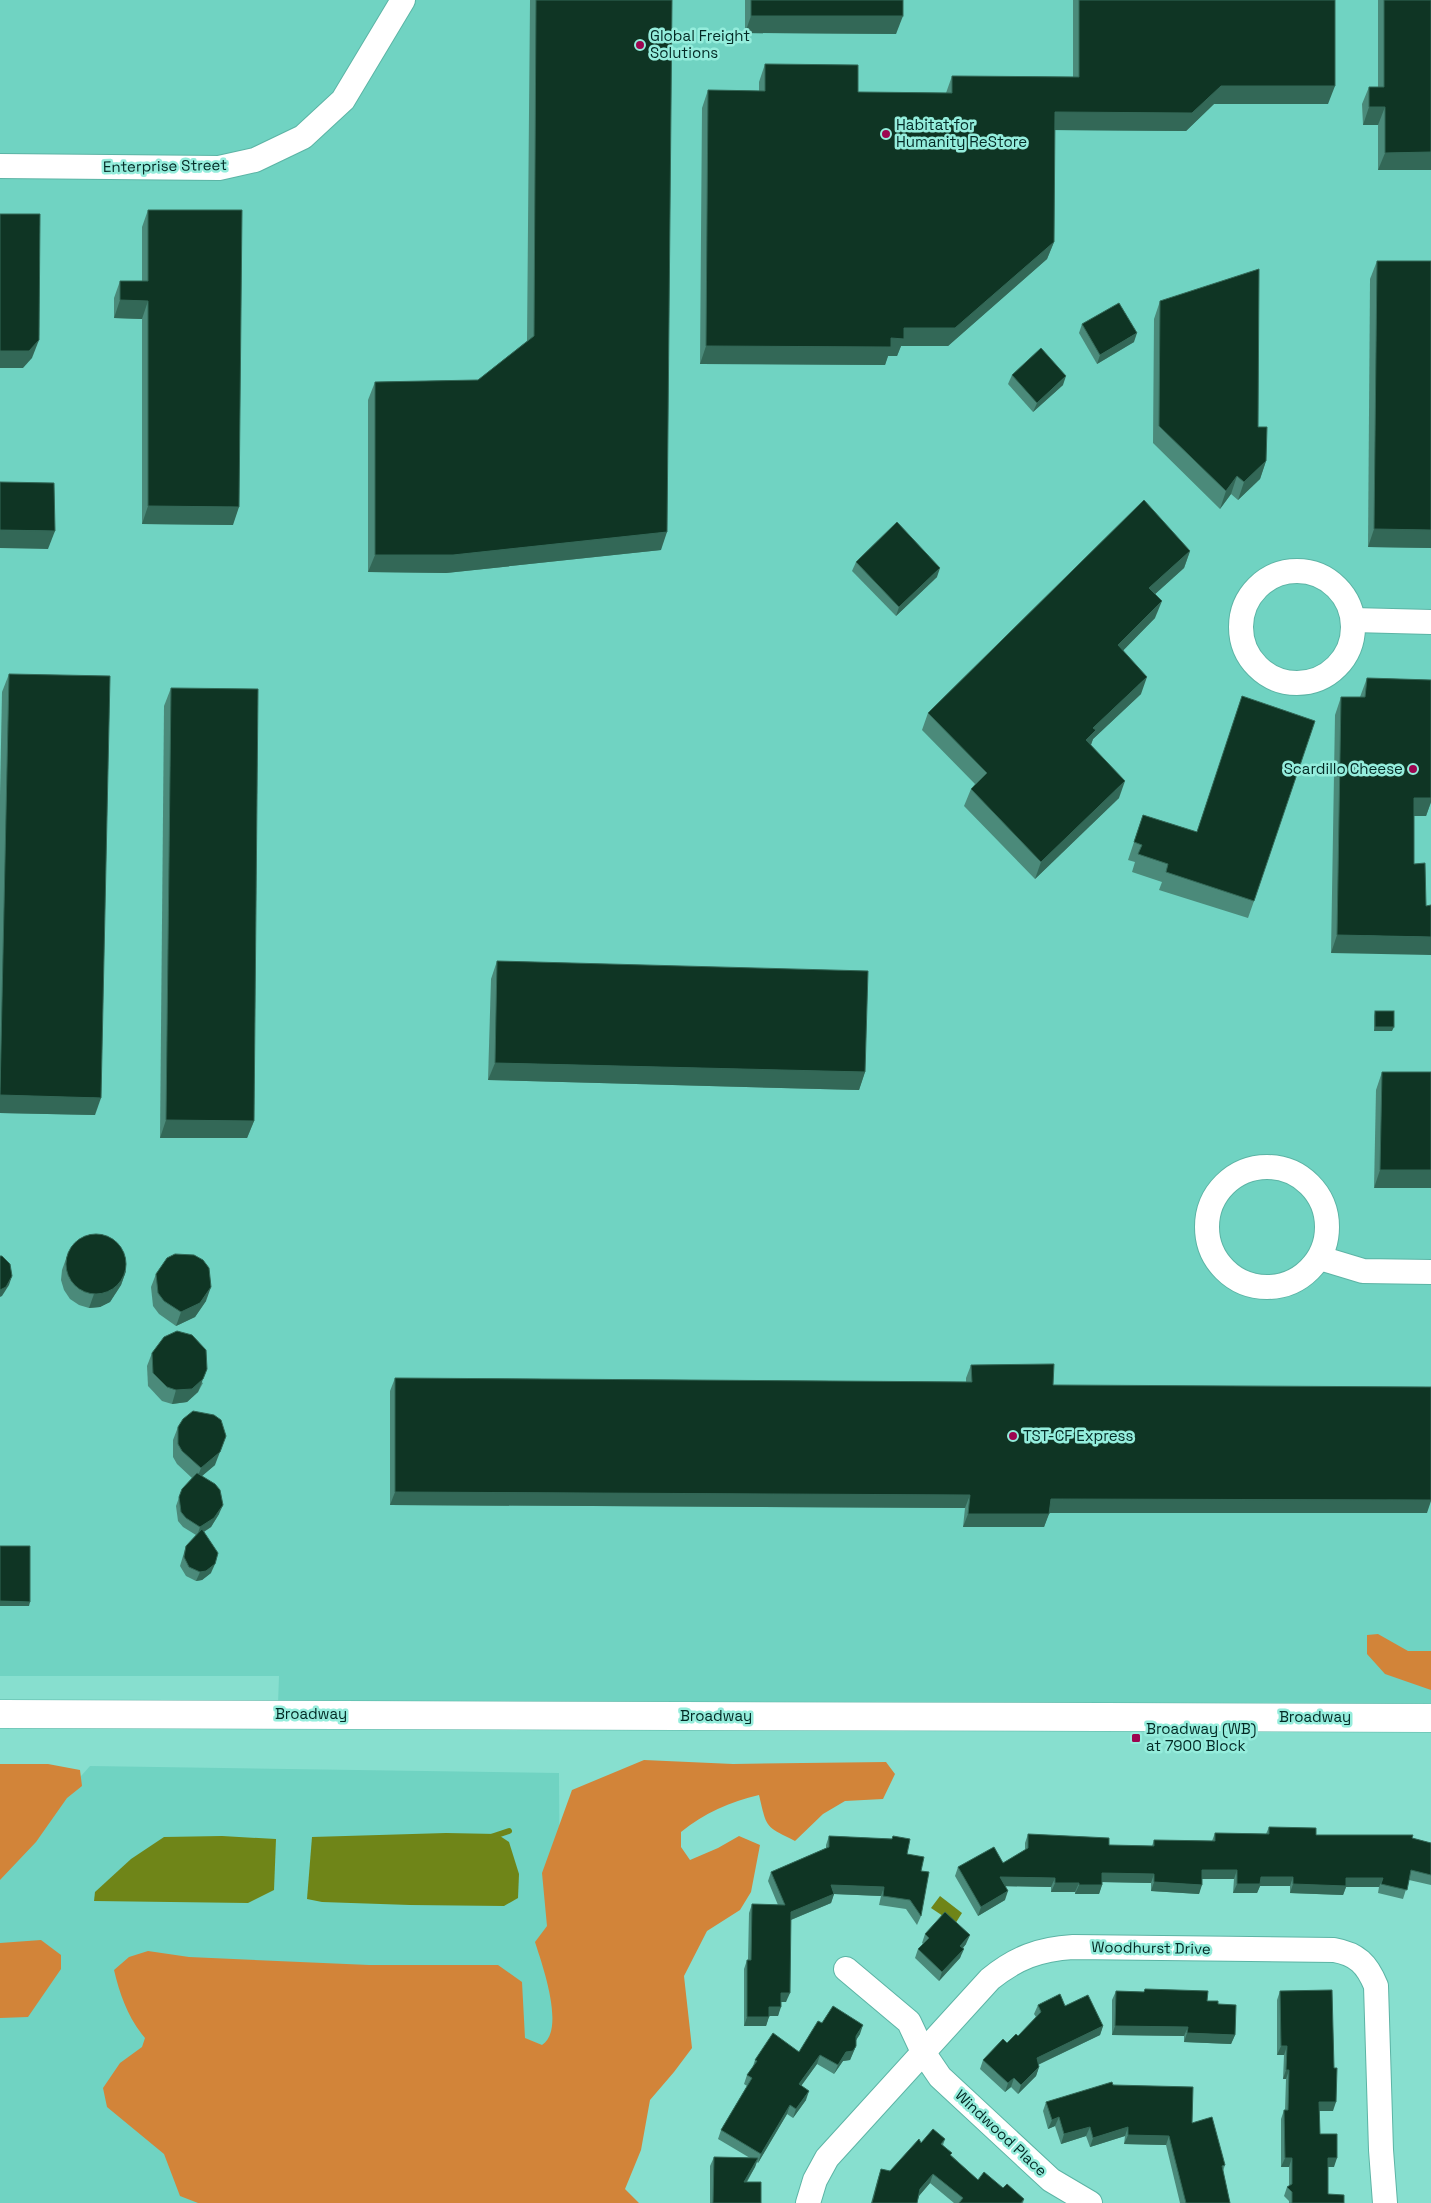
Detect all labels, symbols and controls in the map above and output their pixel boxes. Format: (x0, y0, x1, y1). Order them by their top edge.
place label: Global Freight Solutions (650, 26, 750, 62)
marker: Global Freight Solutions (634, 39, 646, 51)
place label: Habitat for Humanity ReStore (896, 115, 1027, 151)
marker: Habitat for Humanity ReStore (880, 128, 892, 140)
street label: Enterprise Street (103, 155, 227, 176)
place label: Scardillo Cheese (1284, 759, 1403, 778)
marker: Scardillo Cheese (1407, 763, 1419, 775)
place label: TST-CF Express (1023, 1426, 1133, 1445)
marker: TST-CF Express (1007, 1430, 1019, 1442)
street label: Broadway (275, 1704, 347, 1723)
street label: Broadway (680, 1706, 752, 1725)
street label: Broadway (1279, 1707, 1351, 1726)
place label: Broadway (WB) at 7900 Block (1146, 1719, 1256, 1755)
marker: Broadway (WB) at 7900 Block (1130, 1732, 1142, 1744)
street label: Woodhurst Drive (1091, 1937, 1211, 1958)
street label: Windwood Place (952, 2085, 1051, 2180)

